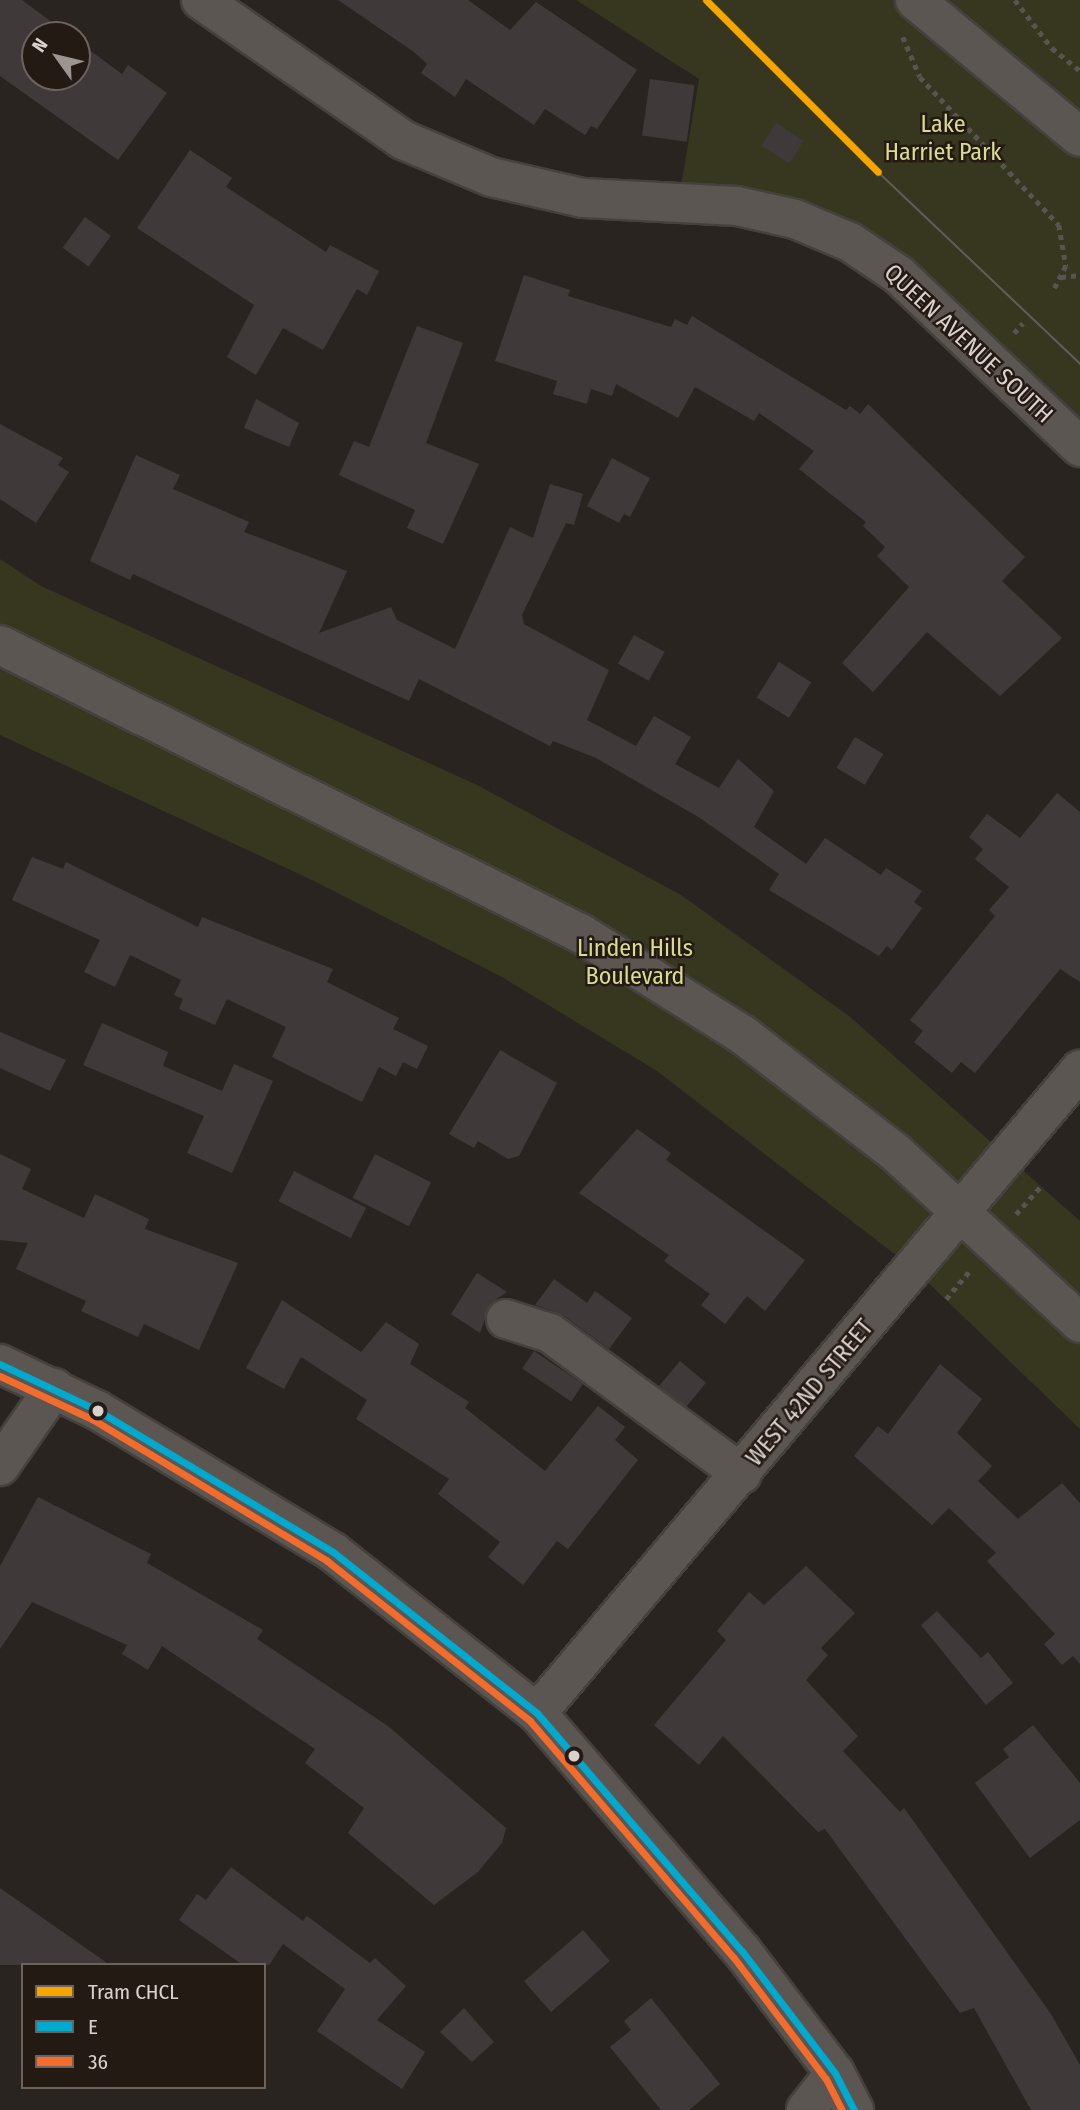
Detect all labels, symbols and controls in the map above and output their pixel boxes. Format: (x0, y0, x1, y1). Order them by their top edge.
north arrow (21, 21, 91, 91)
text: N (27, 34, 53, 56)
park label: Lake Harriet Park (884, 111, 1002, 167)
street label: QUEEN AVENUE SOUTH (878, 258, 1058, 430)
park label: Linden Hills Boulevard (577, 935, 693, 991)
street label: WEST 42ND STREET (740, 1314, 880, 1472)
unlabelled marker (91, 1404, 105, 1418)
unlabelled marker (567, 1749, 581, 1763)
legend (21, 1963, 266, 2089)
text: Tram CHCL (88, 1979, 179, 2005)
text: E (88, 2014, 98, 2040)
text: 36 (88, 2049, 108, 2075)

